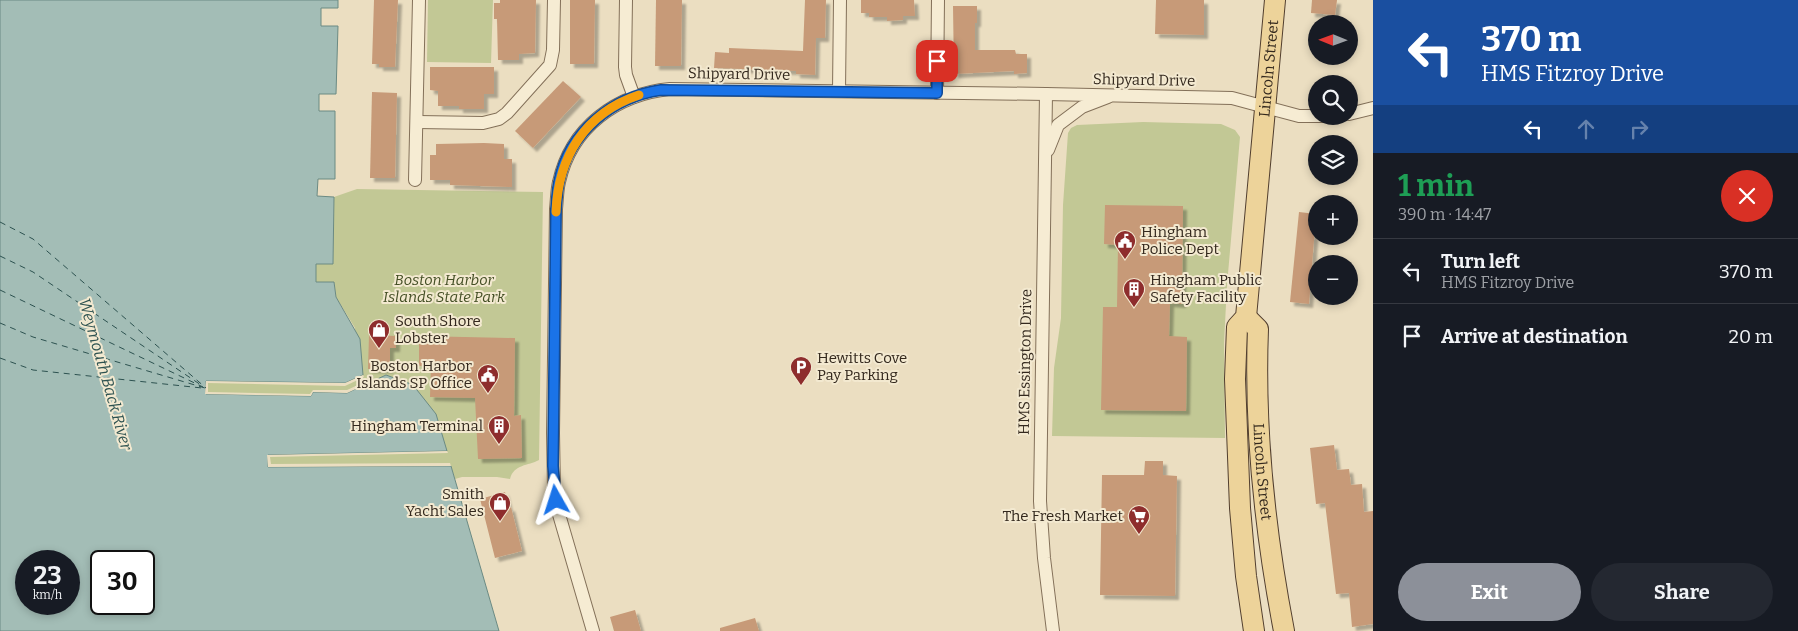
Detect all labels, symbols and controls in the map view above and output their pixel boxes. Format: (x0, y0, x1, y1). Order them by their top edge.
north arrow (1308, 15, 1358, 65)
map controls (1308, 15, 1358, 305)
text: 370 m (1481, 18, 1581, 60)
street label: Lincoln Street (1255, 19, 1282, 118)
icon: left (1398, 20, 1463, 85)
pin (916, 40, 958, 82)
icon: arrive (923, 47, 951, 75)
text: HMS Fitzroy Drive (1481, 60, 1664, 87)
street label: Shipyard Drive (688, 64, 790, 84)
street label: Shipyard Drive (1093, 70, 1195, 90)
button: search (1308, 75, 1358, 125)
icon: left (1519, 115, 1547, 143)
icon: ahead (1572, 115, 1600, 143)
icon: right (1625, 115, 1653, 143)
button: layers (1308, 135, 1358, 185)
text: 1 min (1398, 168, 1474, 204)
button: close (1721, 170, 1773, 222)
button: + (1308, 195, 1358, 245)
text: 390 m · 14:47 (1398, 205, 1491, 224)
place label: Hingham Police Dept (1141, 223, 1220, 258)
public building icon: Hingham Police Dept (1113, 229, 1137, 260)
text: Turn left (1441, 250, 1520, 273)
button: − (1308, 255, 1358, 305)
icon: left (1398, 257, 1426, 285)
text: 370 m (1719, 260, 1773, 283)
park label: Boston Harbor Islands State Park (383, 271, 506, 306)
place label: Hingham Public Safety Facility (1150, 271, 1262, 306)
text: HMS Fitzroy Drive (1441, 273, 1574, 292)
building icon: Hingham Public Safety Facility (1122, 277, 1146, 308)
street label: HMS Essington Drive (1015, 289, 1035, 435)
water label: Weymouth Back River (75, 296, 137, 454)
place label: South Shore Lobster (395, 312, 481, 347)
shop icon: South Shore Lobster (367, 318, 391, 349)
icon: arrive (1398, 322, 1426, 350)
text: Arrive at destination (1441, 325, 1628, 348)
text: 20 m (1729, 325, 1773, 348)
place label: Hewitts Cove Pay Parking (817, 349, 907, 384)
parking icon: Hewitts Cove Pay Parking (789, 355, 813, 386)
place label: Boston Harbor Islands SP Office (356, 357, 472, 392)
public building icon: Boston Harbor Islands SP Office (476, 363, 500, 394)
building icon: Hingham Terminal (487, 414, 511, 445)
place label: Hingham Terminal (351, 417, 483, 435)
street label: Lincoln Street (1249, 423, 1276, 522)
position arrow (529, 473, 581, 525)
place label: Smith Yacht Sales (406, 485, 485, 520)
shop icon: Smith Yacht Sales (488, 491, 512, 522)
supermarket icon: The Fresh Market (1127, 504, 1151, 535)
place label: The Fresh Market (1002, 507, 1124, 525)
speed limit sign: 30 (90, 550, 155, 615)
text: 23 (33, 561, 62, 591)
button: Exit (1398, 563, 1581, 621)
button: Share (1591, 563, 1773, 621)
text: km/h (33, 588, 62, 602)

